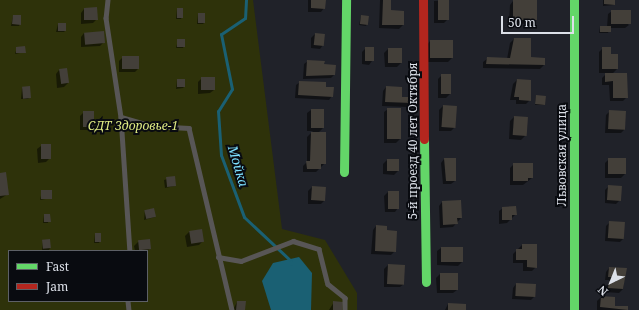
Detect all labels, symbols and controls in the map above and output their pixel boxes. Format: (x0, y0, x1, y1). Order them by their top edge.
scale bar (503, 8, 576, 34)
text: 50 m (508, 14, 536, 31)
street label: 5-й проезд 40 лет Октября (406, 62, 420, 220)
street label: Львовская улица (555, 104, 569, 206)
park label: СДТ Здоровье-1 (88, 119, 178, 133)
water label: Мойка (225, 144, 251, 188)
legend (8, 250, 148, 302)
text: Fast (46, 258, 69, 275)
north arrow (591, 262, 631, 302)
text: Jam (46, 278, 68, 295)
text: N (594, 283, 611, 300)

